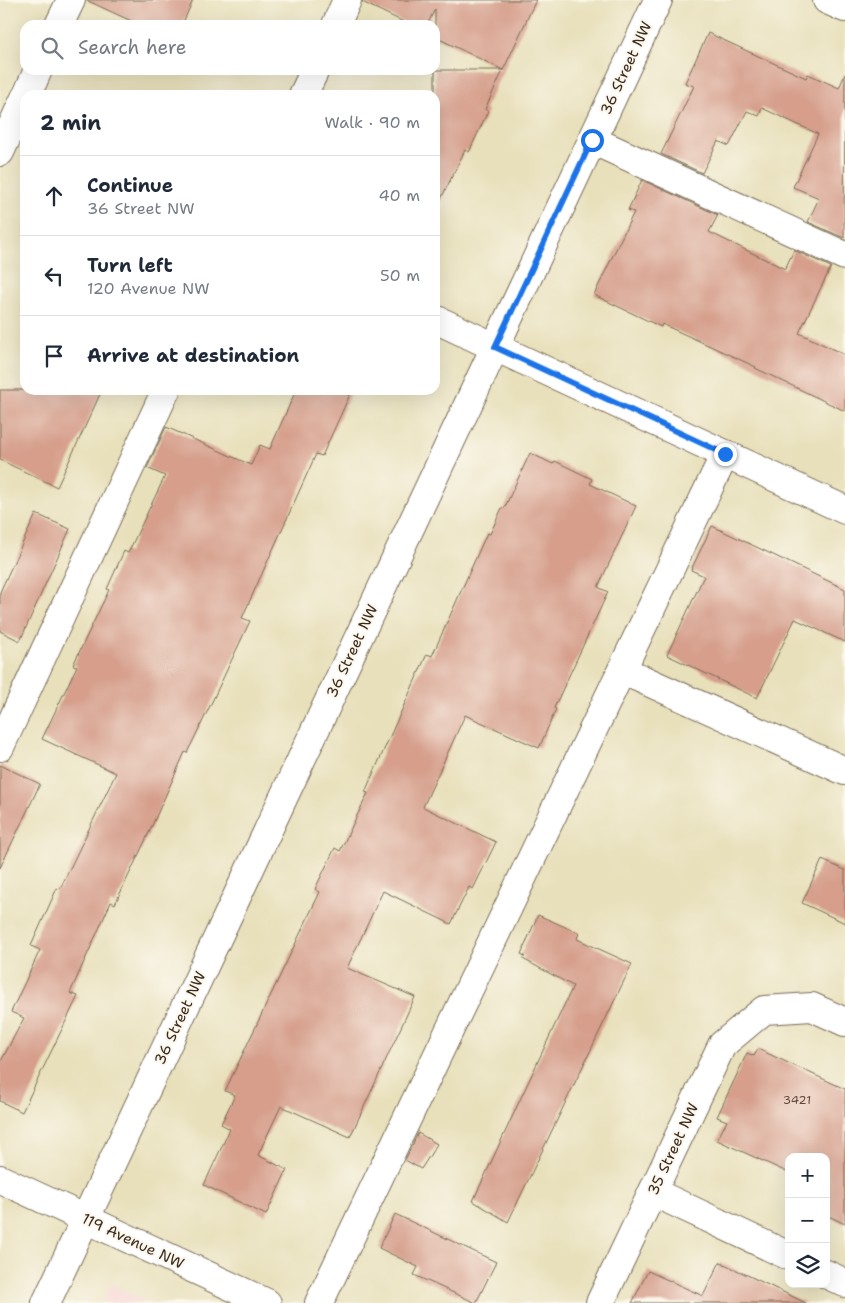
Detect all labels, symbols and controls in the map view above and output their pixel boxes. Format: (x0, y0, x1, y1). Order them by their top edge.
street label: 36 Street NW (596, 18, 656, 118)
search box (20, 20, 440, 75)
icon: search (38, 34, 66, 62)
text: Search here (78, 35, 187, 60)
text: 2 min (40, 109, 101, 137)
text: Walk · 90 m (325, 112, 420, 133)
route start (581, 129, 604, 152)
text: Continue (87, 173, 173, 198)
icon: ahead (40, 182, 68, 210)
text: 40 m (378, 185, 420, 206)
text: 36 Street NW (87, 198, 194, 219)
text: Turn left (87, 253, 173, 278)
icon: left (40, 262, 68, 290)
text: 50 m (380, 265, 420, 286)
text: 120 Avenue NW (87, 278, 210, 299)
icon: arrive (40, 342, 68, 370)
text: Arrive at destination (87, 343, 299, 368)
route end (714, 443, 737, 466)
street label: 36 Street NW (322, 601, 382, 701)
street label: 36 Street NW (150, 968, 210, 1068)
house number: 3421 (783, 1092, 811, 1108)
street label: 35 Street NW (643, 1100, 703, 1198)
map controls (785, 1153, 830, 1288)
button: + (785, 1153, 830, 1198)
button: − (785, 1198, 830, 1243)
street label: 119 Avenue NW (79, 1209, 187, 1273)
button: layers (785, 1243, 830, 1288)

